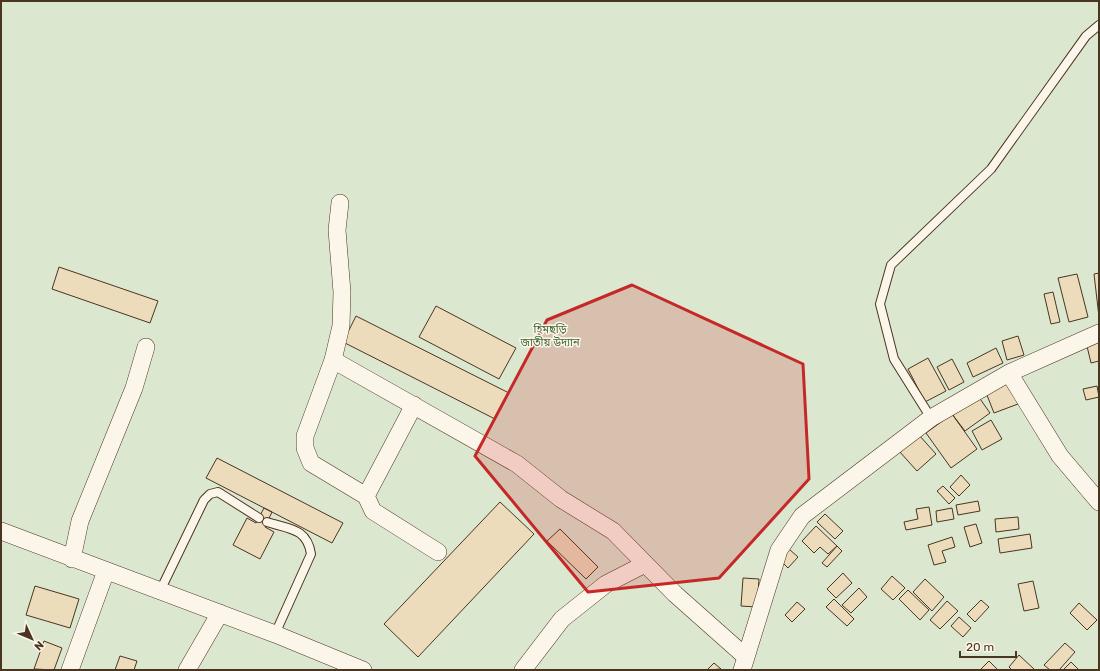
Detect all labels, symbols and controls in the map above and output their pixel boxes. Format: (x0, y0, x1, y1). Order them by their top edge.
park label: হিমছড়ি জাতীয় উদ্যান (519, 323, 580, 349)
north arrow (12, 619, 52, 659)
scale bar (960, 633, 1016, 659)
text: N (31, 638, 46, 653)
text: 20 m (966, 640, 994, 654)

